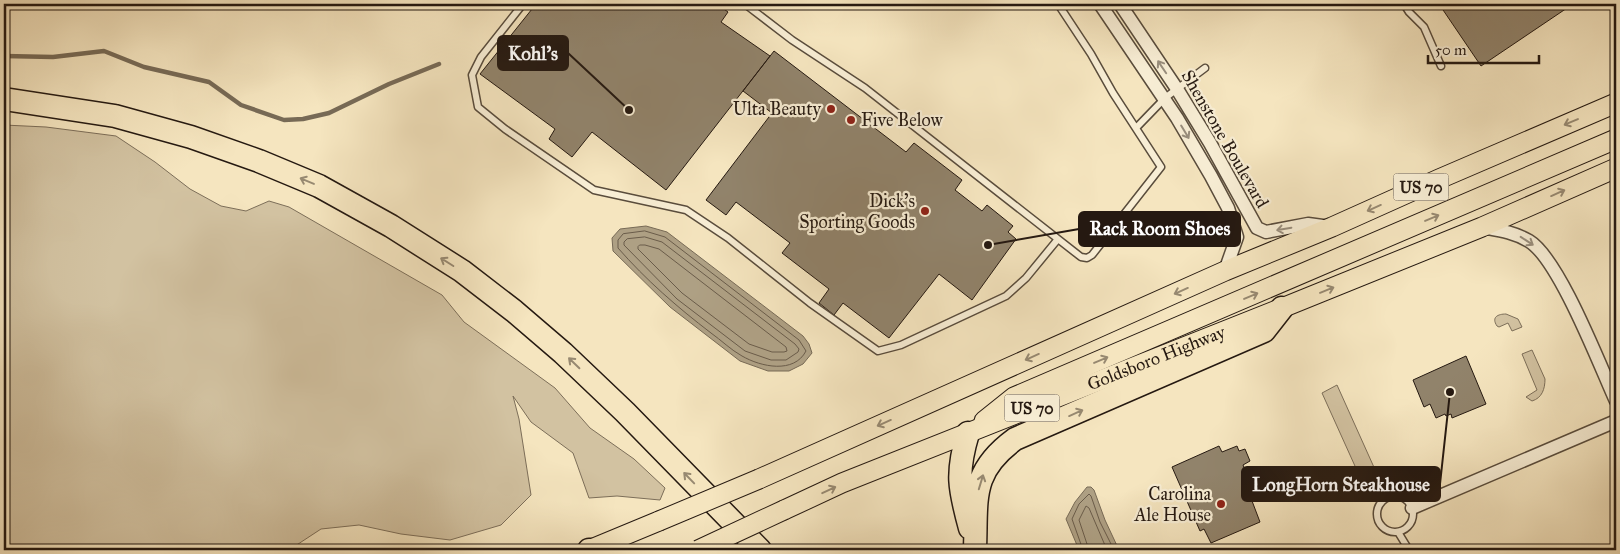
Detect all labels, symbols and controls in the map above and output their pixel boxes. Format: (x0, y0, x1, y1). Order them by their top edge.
scale bar (1428, 32, 1539, 64)
callout: Kohl's (498, 36, 568, 70)
text: 50 m (1435, 41, 1467, 59)
text: Kohl's (508, 42, 558, 65)
one-way arrow (1157, 60, 1168, 74)
street label: Shenstone Boulevard (1177, 66, 1273, 212)
place label: Ulta Beauty (733, 98, 822, 120)
marker: Ulta Beauty (825, 103, 837, 115)
place label: Five Below (861, 109, 943, 131)
marker: Five Below (845, 114, 857, 126)
one-way arrow (1564, 118, 1579, 128)
one-way arrow (1181, 124, 1191, 138)
road number: US 70 (1394, 173, 1448, 200)
one-way arrow (300, 175, 315, 185)
one-way arrow (1550, 188, 1565, 198)
place label: Dick's Sporting Goods (799, 190, 915, 234)
one-way arrow (1367, 204, 1382, 214)
marker: Dick's Sporting Goods (919, 205, 931, 217)
callout: Rack Room Shoes (1079, 212, 1240, 246)
one-way arrow (1424, 212, 1439, 222)
text: Rack Room Shoes (1090, 217, 1231, 240)
one-way arrow (1276, 224, 1292, 234)
one-way arrow (1520, 237, 1534, 247)
one-way arrow (441, 256, 455, 266)
one-way arrow (1319, 285, 1334, 294)
one-way arrow (1174, 287, 1189, 297)
one-way arrow (1243, 290, 1258, 300)
street label: Goldsboro Highway (1084, 321, 1229, 395)
one-way arrow (1025, 353, 1040, 362)
one-way arrow (1093, 354, 1108, 364)
one-way arrow (568, 357, 580, 369)
road number: US 70 (1004, 394, 1060, 422)
one-way arrow (1068, 407, 1083, 417)
one-way arrow (877, 418, 892, 428)
callout: LongHorn Steakhouse (1242, 467, 1440, 501)
one-way arrow (684, 472, 696, 484)
text: LongHorn Steakhouse (1252, 473, 1430, 497)
one-way arrow (976, 474, 986, 490)
place label: Carolina Ale House (1133, 483, 1211, 526)
one-way arrow (821, 484, 836, 494)
marker: Carolina Ale House (1215, 498, 1227, 510)

